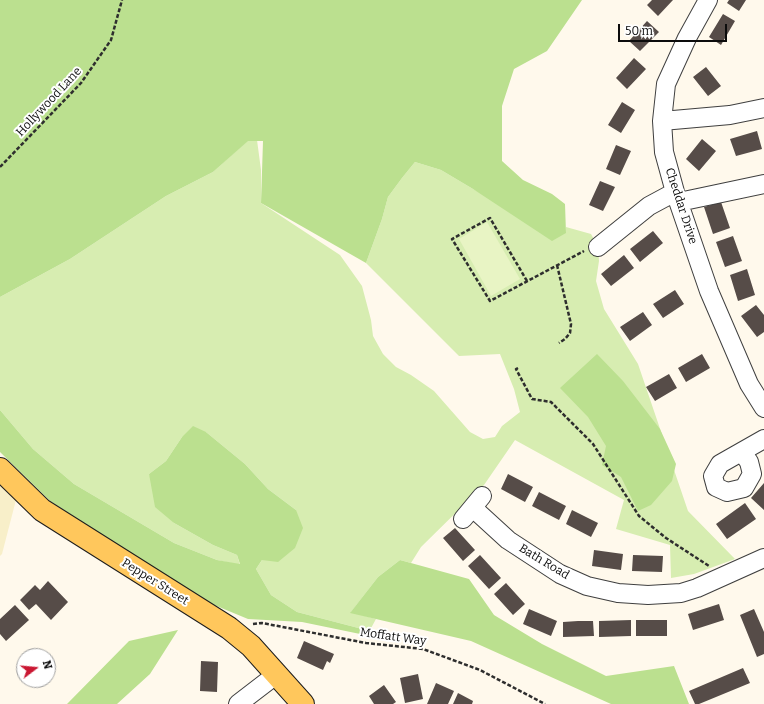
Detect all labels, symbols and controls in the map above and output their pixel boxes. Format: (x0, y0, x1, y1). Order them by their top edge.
scale bar (620, 16, 729, 42)
text: 50 m (625, 24, 653, 38)
street label: Hollywood Lane (13, 64, 85, 140)
street label: Cheddar Drive (662, 166, 700, 246)
street label: Bath Road (516, 541, 572, 583)
street label: Pepper Street (119, 556, 191, 608)
street label: Moffatt Way (359, 625, 427, 649)
north arrow (16, 648, 56, 688)
text: N (40, 659, 54, 671)

